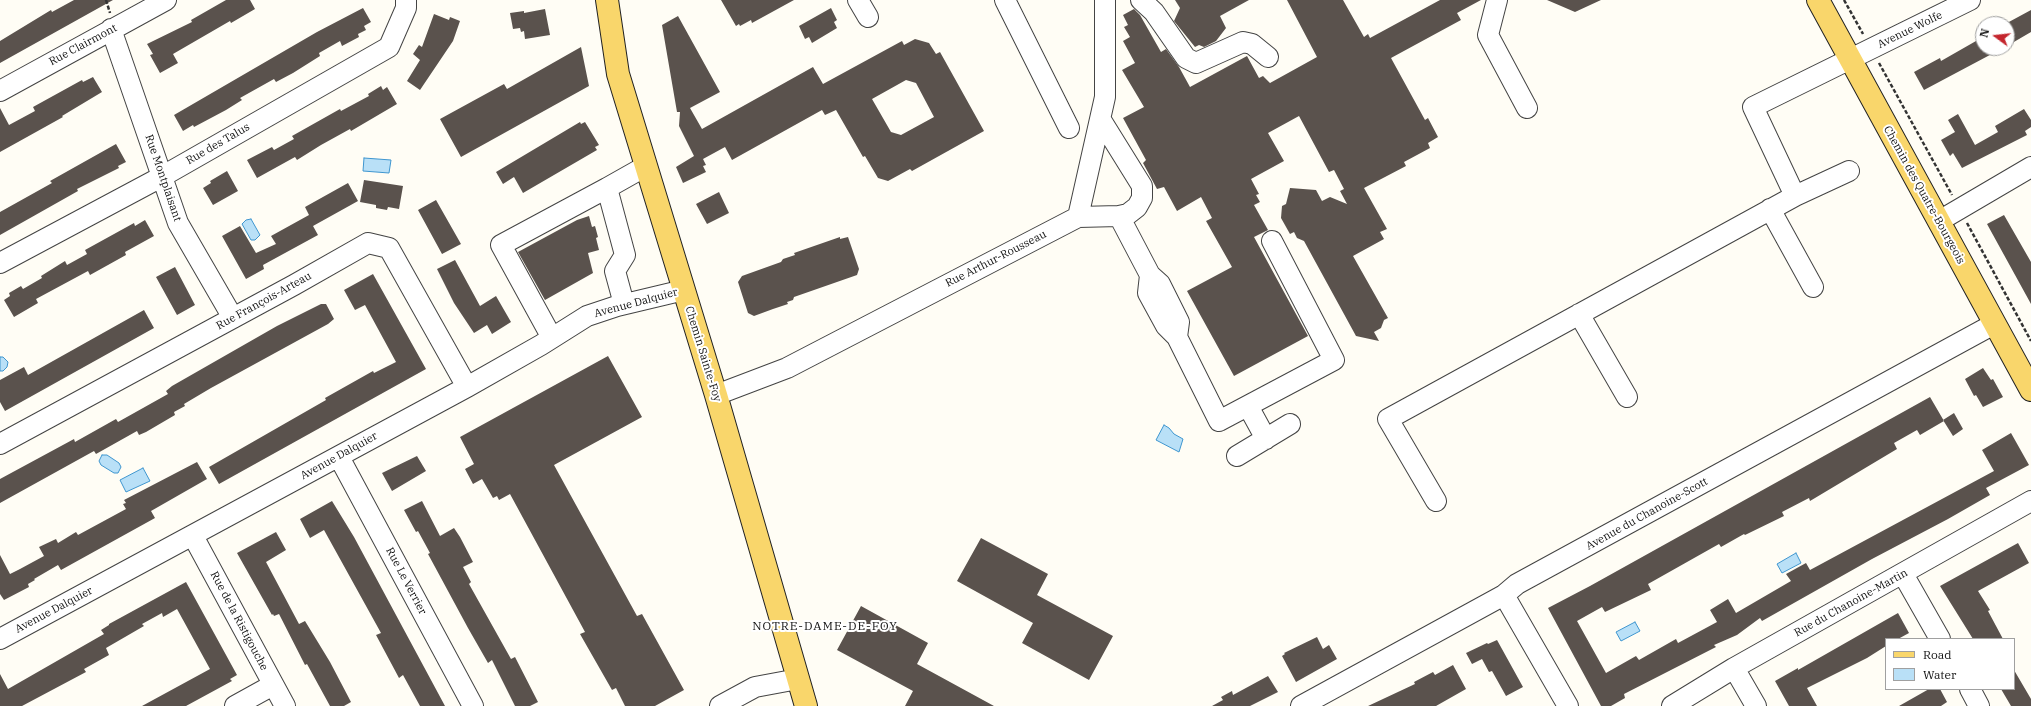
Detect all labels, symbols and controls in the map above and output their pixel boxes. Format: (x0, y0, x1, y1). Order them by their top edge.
street label: Avenue Wolfe (1875, 9, 1945, 51)
north arrow (1975, 16, 2015, 56)
street label: Rue Clairmont (47, 22, 119, 68)
text: N (1976, 27, 1992, 39)
street label: Rue des Talus (184, 120, 252, 168)
street label: Chemin des Quatre-Bourgeois (1880, 124, 1968, 266)
street label: Rue Montplaisant (142, 133, 184, 223)
street label: Rue Arthur-Rousseau (943, 228, 1049, 290)
street label: Rue François-Arteau (214, 269, 314, 333)
street label: Avenue Dalquier (593, 286, 679, 320)
street label: Chemin Sainte-Foy (682, 305, 724, 403)
street label: Avenue Dalquier (298, 429, 380, 483)
street label: Avenue du Chanoine-Scott (1584, 475, 1710, 553)
street label: Rue Le Verrier (383, 545, 429, 617)
street label: Rue du Chanoine-Martin (1792, 566, 1910, 640)
street label: Rue de la Ristigouche (207, 569, 271, 673)
street label: Avenue Dalquier (13, 584, 95, 636)
district label: NOTRE-DAME-DE-FOY (752, 620, 898, 634)
legend (1885, 638, 2015, 690)
text: Road (1923, 647, 1952, 662)
text: Water (1923, 667, 1956, 682)

